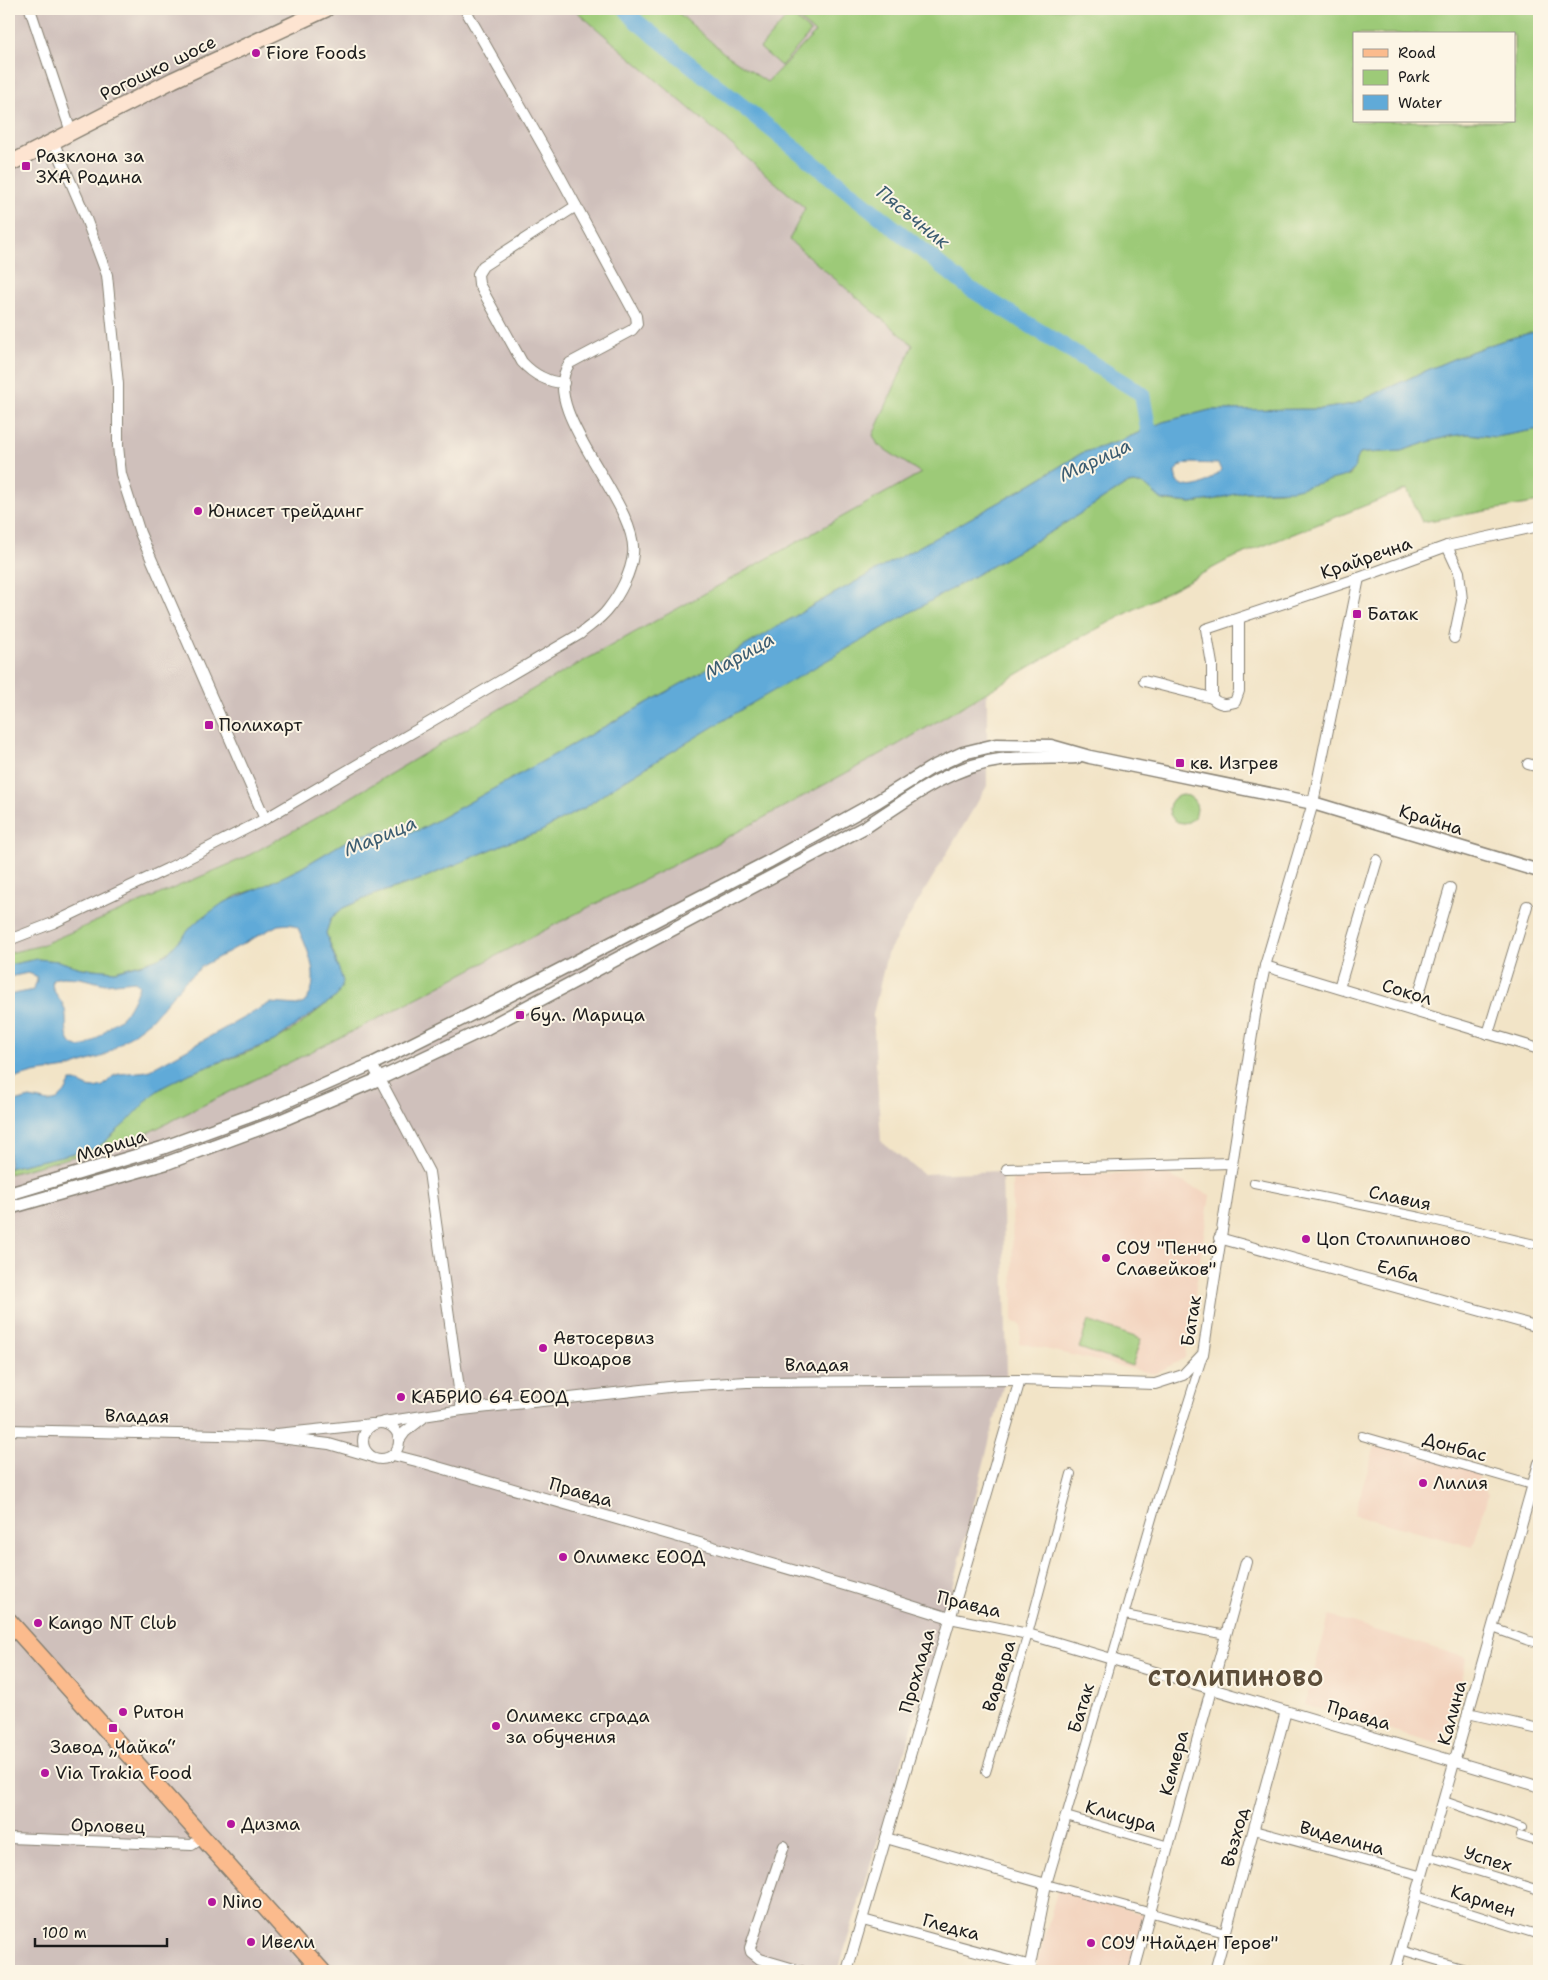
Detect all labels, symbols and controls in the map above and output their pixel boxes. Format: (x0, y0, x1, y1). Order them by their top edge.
street label: Рогошко шосе (96, 30, 220, 106)
legend (1353, 32, 1516, 122)
place label: Fiore Foods (266, 41, 367, 65)
text: Road (1398, 43, 1436, 63)
marker: Fiore Foods (250, 47, 262, 59)
text: Park (1398, 67, 1430, 87)
text: Water (1398, 93, 1442, 113)
place label: Разклона за ЗХА Родина (36, 144, 144, 189)
marker: Разклона за ЗХА Родина (20, 160, 32, 172)
water label: Пясъчник (871, 180, 956, 255)
water label: Марица (1055, 432, 1135, 488)
place label: Юнисет трейдинг (208, 499, 364, 523)
marker: Юнисет трейдинг (192, 505, 204, 517)
street label: Крайречна (1317, 531, 1415, 585)
place label: Батак (1367, 602, 1419, 626)
marker: Батак (1351, 608, 1363, 620)
water label: Марица (699, 626, 779, 686)
place label: Полихарт (219, 713, 303, 737)
marker: Полихарт (203, 719, 215, 731)
place label: кв. Изгрев (1190, 751, 1278, 775)
marker: кв. Изгрев (1174, 757, 1186, 769)
street label: Крайна (1396, 799, 1466, 841)
water label: Марица (340, 810, 420, 862)
street label: Сокол (1379, 973, 1435, 1011)
place label: бул. Марица (530, 1003, 645, 1027)
marker: бул. Марица (514, 1009, 526, 1021)
street label: Марица (73, 1124, 149, 1168)
street label: Славия (1367, 1180, 1433, 1216)
place label: Цоп Столипиново (1316, 1227, 1471, 1251)
marker: Цоп Столипиново (1300, 1233, 1312, 1245)
place label: СОУ "Пенчо Славейков" (1116, 1236, 1218, 1281)
marker: СОУ "Пенчо Славейков" (1100, 1252, 1112, 1264)
street label: Елба (1374, 1254, 1422, 1288)
street label: Батак (1175, 1293, 1207, 1348)
place label: Автосервиз Шкодров (553, 1326, 654, 1371)
marker: Автосервиз Шкодров (537, 1342, 549, 1354)
street label: Владая (785, 1353, 849, 1377)
place label: КАБРИО 64 ЕООД (411, 1385, 569, 1409)
marker: КАБРИО 64 ЕООД (395, 1391, 407, 1403)
street label: Владая (105, 1403, 169, 1429)
street label: Донбас (1420, 1426, 1490, 1468)
place label: Лилия (1433, 1471, 1488, 1495)
street label: Правда (546, 1472, 616, 1512)
marker: Лилия (1417, 1477, 1429, 1489)
place label: Олимекс ЕООД (573, 1545, 706, 1569)
marker: Олимекс ЕООД (557, 1551, 569, 1563)
street label: Правда (935, 1585, 1003, 1623)
place label: Kango NT Club (48, 1611, 177, 1635)
marker: Kango NT Club (32, 1617, 44, 1629)
street label: Прохлада (894, 1626, 940, 1716)
street label: Варвара (977, 1637, 1021, 1715)
district label: СТОЛИПИНОВО (1148, 1664, 1324, 1693)
street label: Калина (1432, 1678, 1472, 1748)
street label: Батак (1062, 1680, 1100, 1736)
street label: Правда (1324, 1695, 1394, 1735)
place label: Ритон (133, 1700, 184, 1724)
place label: Олимекс сграда за обучения (506, 1704, 650, 1749)
marker: Ритон (117, 1706, 129, 1718)
marker: Олимекс сграда за обучения (490, 1720, 502, 1732)
marker: Завод „Чайка“ (107, 1722, 119, 1734)
street label: Кемера (1154, 1728, 1194, 1798)
place label: Завод „Чайка“ (50, 1735, 176, 1759)
place label: Via Trakia Food (55, 1761, 192, 1785)
marker: Via Trakia Food (39, 1767, 51, 1779)
street label: Клисура (1082, 1794, 1160, 1838)
street label: Възход (1216, 1804, 1255, 1869)
place label: Дизма (241, 1812, 300, 1836)
street label: Орловец (70, 1813, 146, 1839)
street label: Виделина (1297, 1815, 1387, 1861)
marker: Дизма (225, 1818, 237, 1830)
street label: Успех (1461, 1840, 1515, 1878)
street label: Кармен (1447, 1879, 1519, 1923)
place label: Nino (222, 1890, 262, 1914)
marker: Nino (206, 1896, 218, 1908)
street label: Гледка (920, 1908, 982, 1946)
scale bar (35, 1915, 168, 1947)
text: 100 m (42, 1923, 87, 1943)
place label: Ивели (261, 1930, 315, 1954)
place label: СОУ "Найден Геров" (1101, 1931, 1279, 1955)
marker: Ивели (245, 1936, 257, 1948)
marker: СОУ "Найден Геров" (1085, 1937, 1097, 1949)

